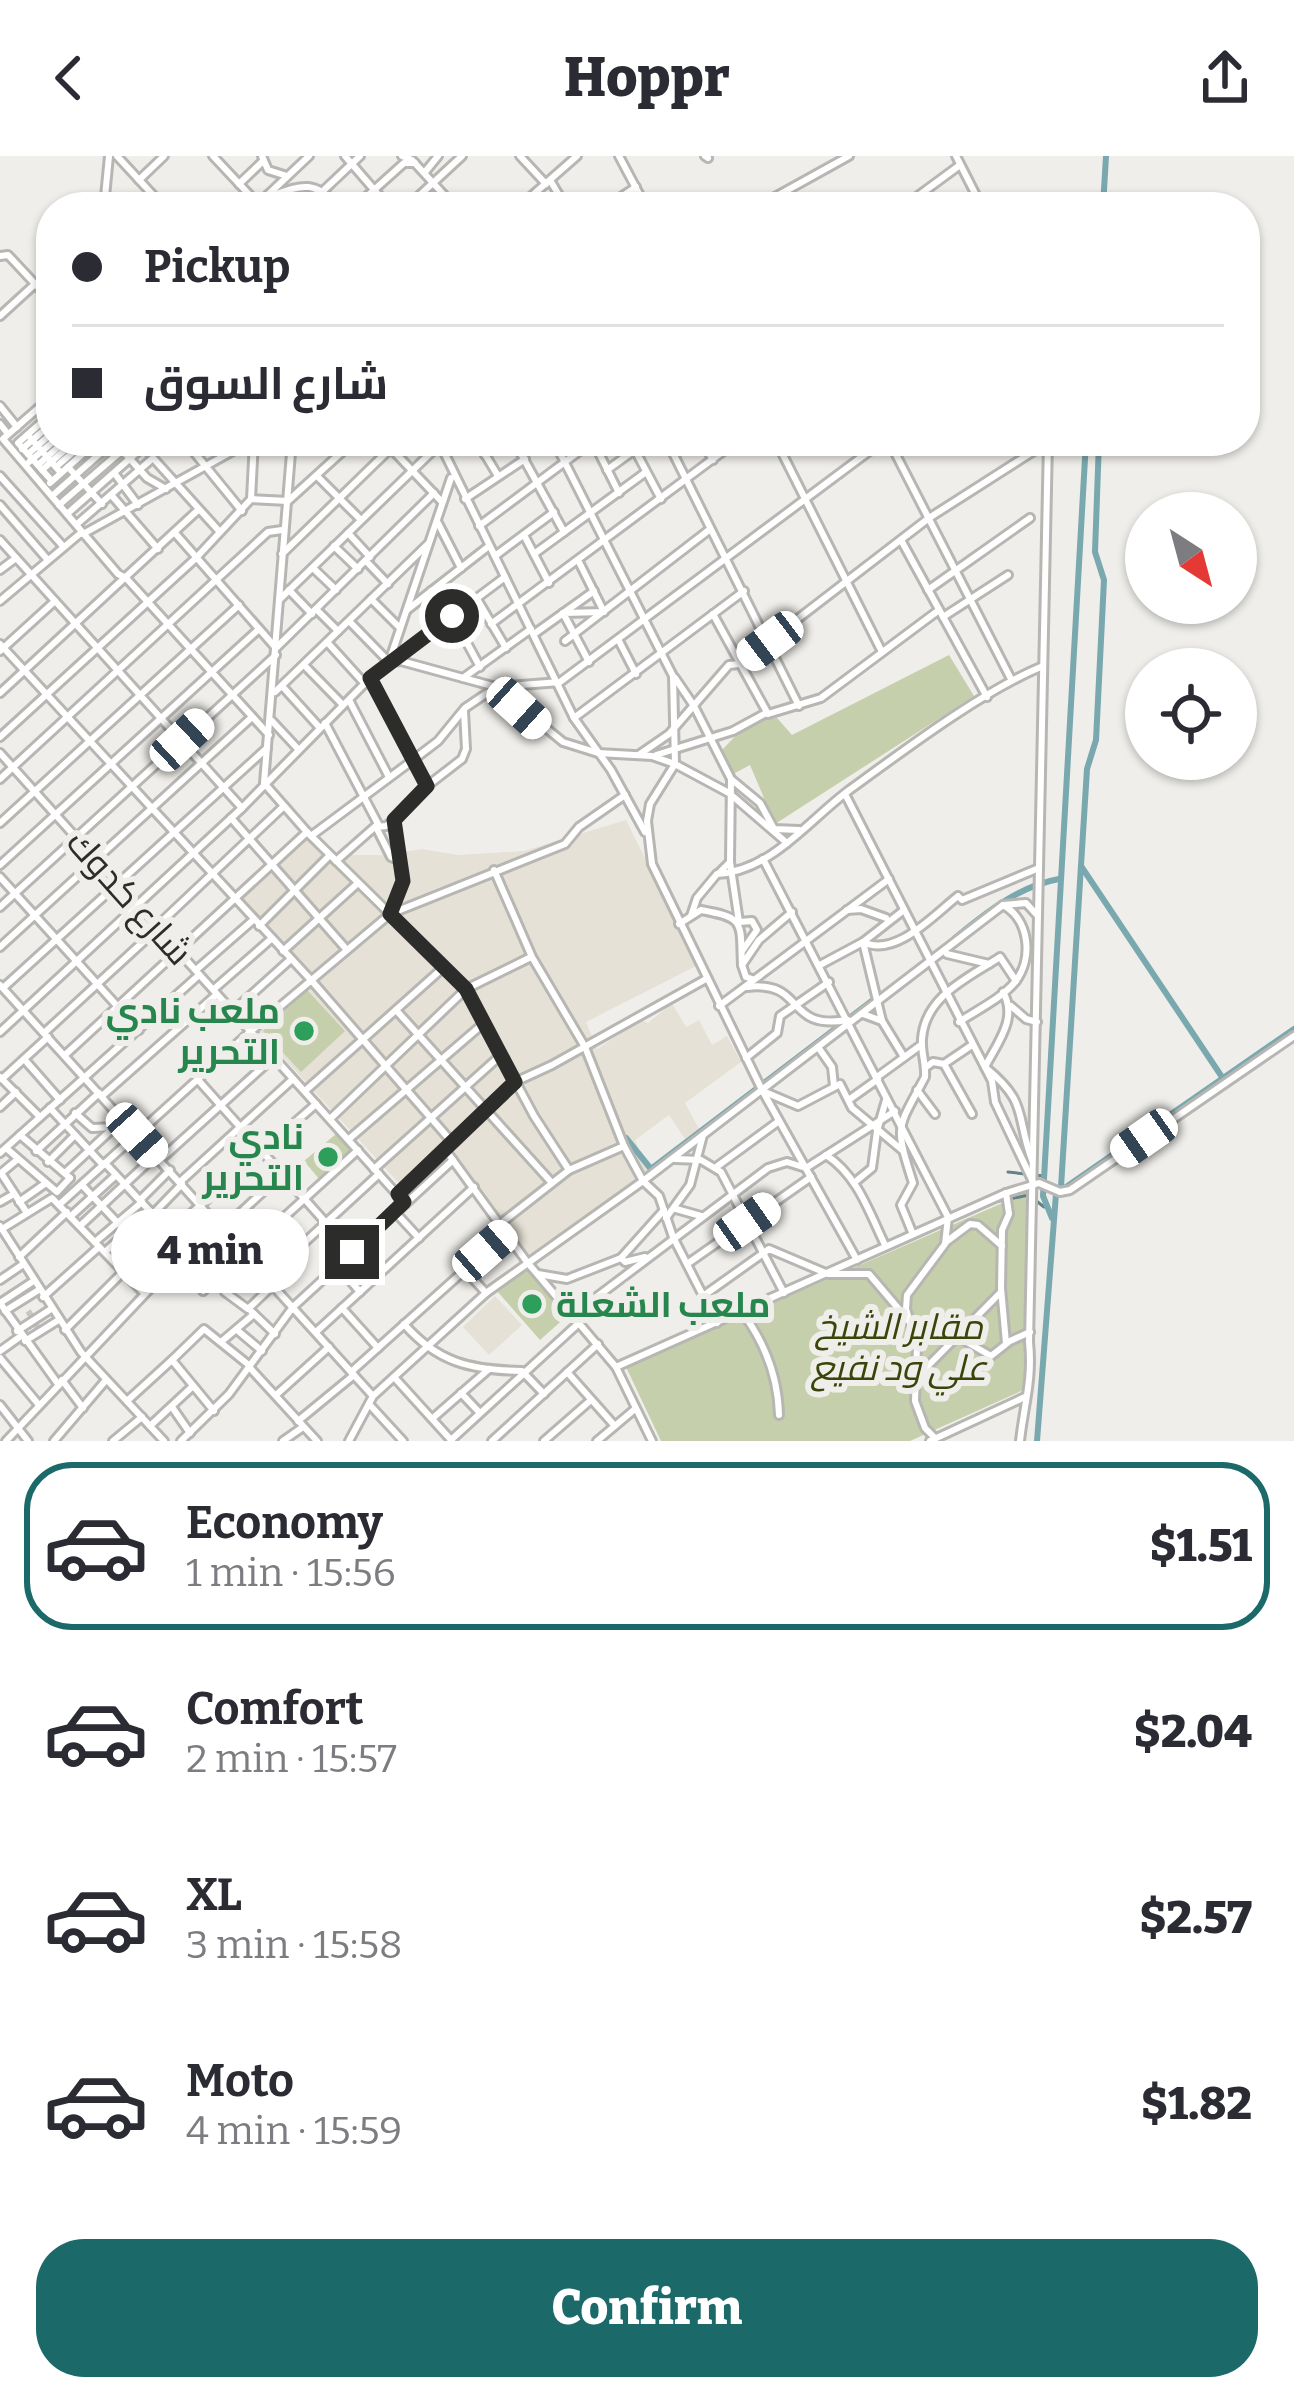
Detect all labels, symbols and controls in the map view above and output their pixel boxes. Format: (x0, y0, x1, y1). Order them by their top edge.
icon: back (36, 45, 102, 111)
icon: share (1192, 45, 1258, 111)
text: Hoppr (564, 46, 730, 110)
text: Pickup (144, 240, 290, 294)
text: شارع السوق (144, 357, 388, 411)
north arrow (1125, 492, 1257, 624)
map controls (1125, 492, 1257, 780)
route start (425, 589, 479, 643)
car (730, 605, 810, 677)
button: locate (1125, 648, 1257, 780)
car (480, 671, 558, 745)
car (143, 702, 221, 778)
street label: شارع كدوك (56, 821, 201, 976)
place label: ملعب نادي التحرير (106, 989, 280, 1074)
marker: ملعب نادي التحرير (291, 1018, 317, 1044)
car (100, 1096, 174, 1174)
car (1104, 1103, 1184, 1173)
place label: نادي التحرير (201, 1115, 304, 1200)
marker: نادي التحرير (315, 1144, 341, 1170)
car (707, 1187, 787, 1257)
callout: 4 min (112, 1210, 310, 1294)
car (446, 1214, 524, 1288)
route end (325, 1225, 379, 1279)
text: 4 min (157, 1228, 263, 1274)
place label: ملعب الشعلة (556, 1283, 770, 1327)
marker: ملعب الشعلة (519, 1291, 545, 1317)
park label: مقابر الشيخ علي ود نفيع (810, 1305, 989, 1396)
icon: car (42, 1492, 150, 1600)
text: Economy (186, 1496, 383, 1550)
text: $1.51 (1150, 1519, 1252, 1573)
text: 1 min · 15:56 (186, 1550, 396, 1596)
icon: car (42, 1678, 150, 1786)
text: Comfort (186, 1682, 364, 1736)
text: $2.04 (1134, 1705, 1252, 1759)
text: 2 min · 15:57 (186, 1736, 397, 1782)
icon: car (42, 1864, 150, 1972)
text: XL (186, 1868, 242, 1922)
text: $2.57 (1139, 1891, 1252, 1945)
text: 3 min · 15:58 (186, 1922, 403, 1968)
icon: car (42, 2050, 150, 2158)
text: Moto (186, 2054, 294, 2108)
text: $1.82 (1141, 2077, 1252, 2131)
text: 4 min · 15:59 (186, 2108, 402, 2154)
button: Confirm (36, 2239, 1258, 2377)

